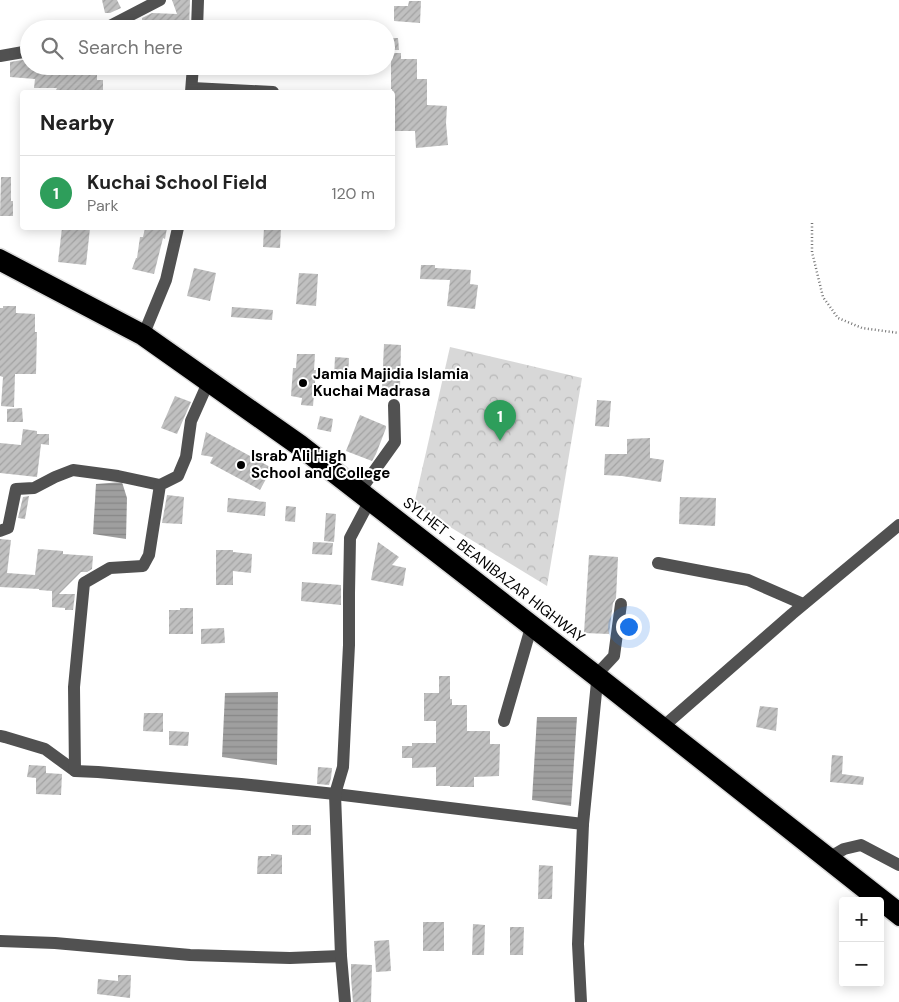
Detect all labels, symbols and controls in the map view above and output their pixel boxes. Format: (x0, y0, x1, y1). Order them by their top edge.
search box (20, 20, 395, 75)
icon: search (38, 34, 66, 62)
text: Search here (78, 35, 183, 60)
text: Nearby (40, 109, 114, 137)
text: Kuchai School Field (87, 170, 267, 195)
text: 1 (53, 183, 59, 204)
text: 120 m (331, 183, 375, 204)
text: Park (87, 195, 119, 216)
place label: Jamia Majidia Islamia Kuchai Madrasa (313, 364, 469, 401)
marker: Jamia Majidia Islamia Kuchai Madrasa (297, 377, 309, 389)
pin: 1 (484, 400, 516, 441)
place label: Israb Ali High School and College (251, 446, 390, 483)
marker: Israb Ali High School and College (235, 459, 247, 471)
street label: SYLHET - BEANIBAZAR HIGHWAY (399, 493, 589, 647)
your location (616, 614, 642, 640)
map controls (839, 897, 884, 987)
button: + (839, 897, 884, 942)
button: − (839, 942, 884, 987)

